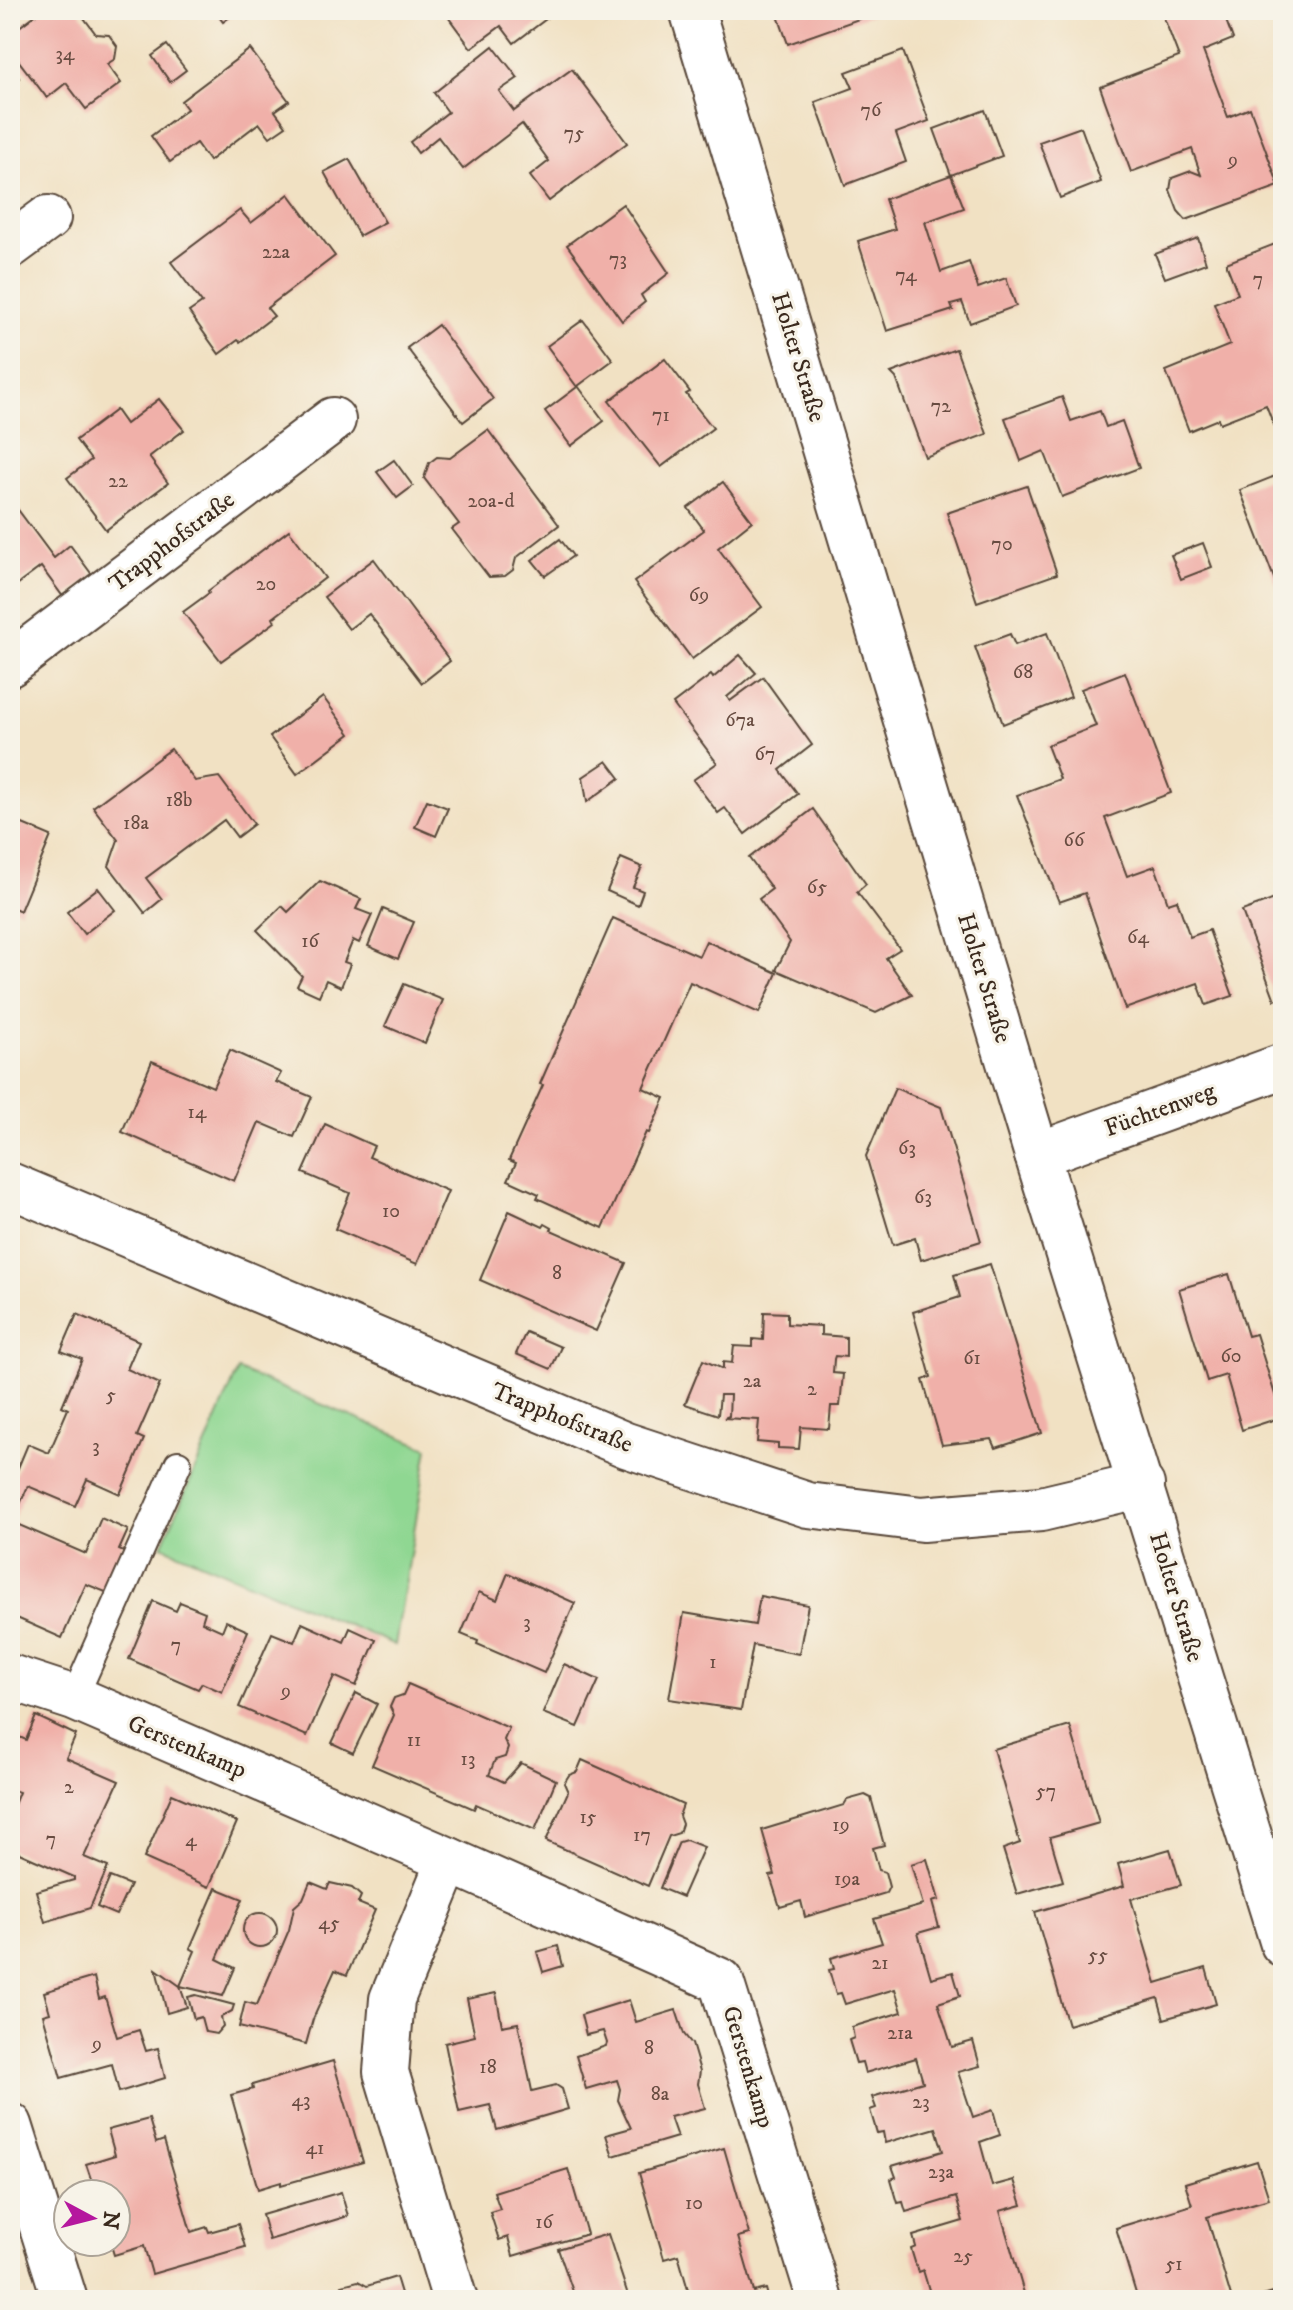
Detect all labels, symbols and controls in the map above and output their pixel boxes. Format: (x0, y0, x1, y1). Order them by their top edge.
house number: 34 (56, 42, 75, 67)
house number: 76 (861, 98, 882, 123)
house number: 75 (564, 121, 584, 146)
house number: 9 (1227, 148, 1238, 173)
house number: 22a (262, 240, 291, 265)
house number: 73 (609, 247, 627, 272)
house number: 74 (895, 263, 917, 288)
house number: 7 (1253, 267, 1263, 292)
street label: Holter Straße (764, 289, 832, 426)
house number: 72 (931, 394, 951, 419)
house number: 71 (652, 403, 670, 428)
house number: 22 (108, 469, 128, 494)
street label: Trapphofstraße (103, 485, 241, 599)
house number: 20a-d (467, 489, 515, 514)
house number: 70 (991, 532, 1013, 557)
house number: 20 (256, 572, 276, 597)
house number: 69 (689, 583, 709, 608)
house number: 68 (1013, 660, 1033, 685)
house number: 67a (725, 708, 755, 733)
house number: 67 (755, 742, 775, 767)
house number: 18b (166, 788, 192, 813)
house number: 18a (123, 811, 149, 836)
house number: 66 (1064, 828, 1085, 853)
house number: 65 (807, 875, 827, 900)
street label: Holter Straße (950, 910, 1018, 1047)
house number: 64 (1127, 925, 1149, 950)
house number: 16 (301, 929, 319, 954)
street label: Füchtenweg (1100, 1076, 1220, 1144)
house number: 14 (188, 1100, 207, 1125)
house number: 63 (898, 1136, 916, 1161)
house number: 63 (914, 1185, 932, 1210)
house number: 10 (382, 1199, 400, 1224)
house number: 8 (552, 1261, 562, 1286)
house number: 60 (1220, 1344, 1242, 1369)
house number: 61 (963, 1346, 981, 1371)
house number: 2a (743, 1369, 762, 1394)
street label: Trapphofstraße (487, 1376, 637, 1460)
house number: 2 (807, 1377, 817, 1402)
house number: 5 (106, 1383, 116, 1408)
house number: 3 (92, 1434, 100, 1459)
street label: Holter Straße (1142, 1529, 1210, 1666)
house number: 3 (523, 1610, 531, 1635)
house number: 7 (171, 1633, 181, 1658)
house number: 1 (709, 1650, 717, 1675)
house number: 9 (280, 1679, 291, 1704)
street label: Gerstenkamp (123, 1709, 251, 1785)
house number: 11 (407, 1728, 421, 1753)
house number: 13 (461, 1747, 475, 1772)
house number: 2 (64, 1775, 74, 1800)
house number: 57 (1036, 1779, 1056, 1804)
house number: 15 (579, 1805, 597, 1830)
house number: 19 (832, 1813, 850, 1838)
house number: 17 (633, 1823, 651, 1848)
house number: 7 (46, 1827, 56, 1852)
house number: 4 (185, 1828, 197, 1853)
house number: 19a (834, 1867, 860, 1892)
house number: 45 (318, 1911, 340, 1936)
house number: 55 (1088, 1943, 1108, 1968)
house number: 21 (871, 1951, 889, 1976)
street label: Gerstenkamp (715, 2002, 781, 2132)
house number: 21a (887, 2021, 913, 2046)
house number: 9 (91, 2032, 102, 2057)
house number: 8 (644, 2036, 654, 2061)
house number: 18 (479, 2055, 497, 2080)
house number: 8a (651, 2082, 670, 2107)
house number: 43 (292, 2088, 310, 2113)
house number: 23 (912, 2090, 930, 2115)
house number: 41 (306, 2136, 324, 2161)
house number: 23a (928, 2160, 954, 2185)
north arrow (52, 2178, 132, 2258)
house number: 10 (685, 2191, 703, 2216)
text: N (96, 2210, 125, 2231)
house number: 16 (535, 2210, 553, 2235)
house number: 25 (953, 2244, 973, 2269)
house number: 51 (1165, 2252, 1183, 2277)

